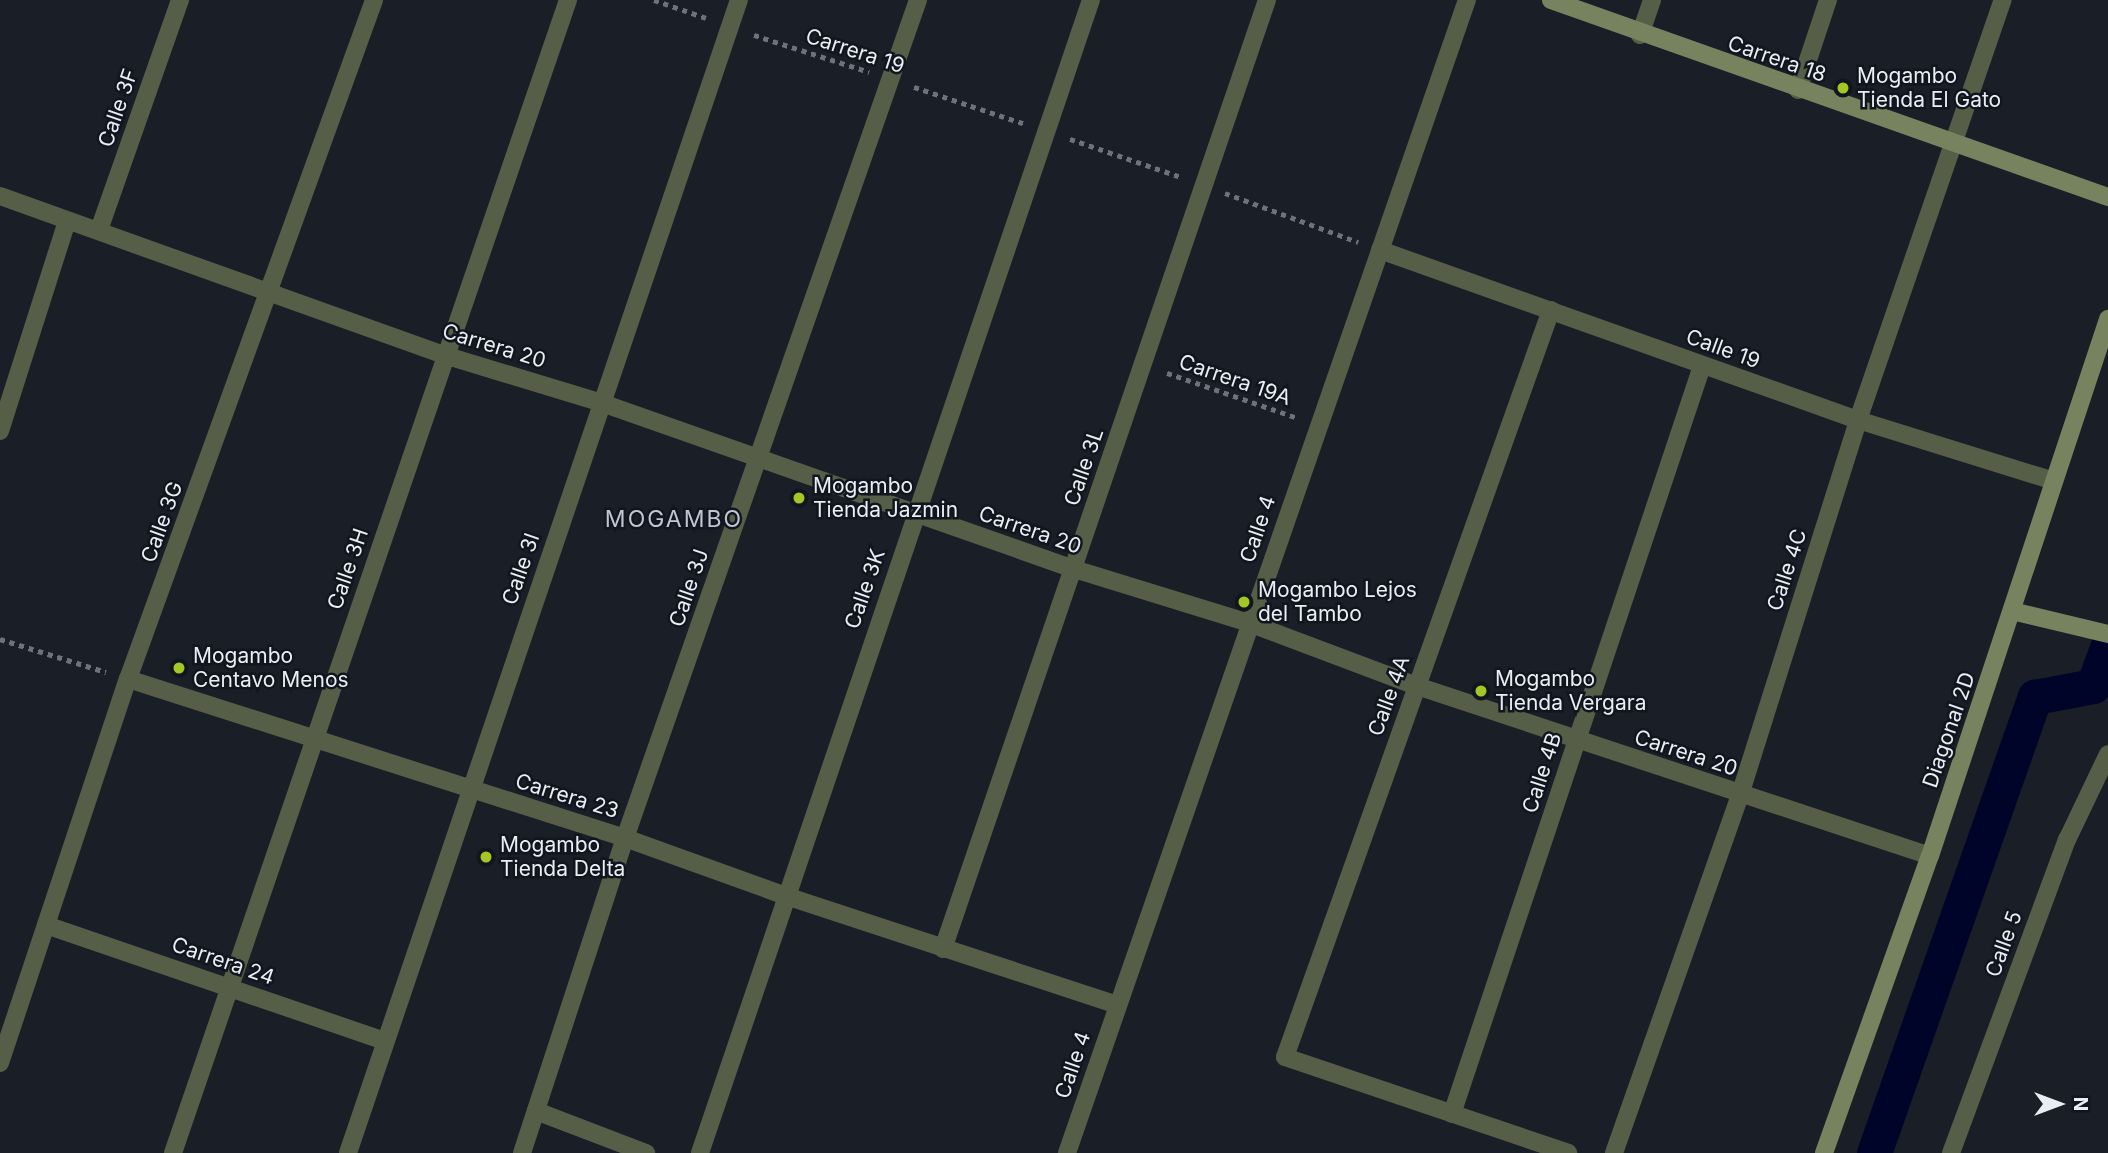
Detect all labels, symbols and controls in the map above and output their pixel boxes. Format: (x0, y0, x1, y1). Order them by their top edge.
street label: Carrera 19 (802, 23, 908, 79)
street label: Carrera 18 (1725, 30, 1829, 88)
place label: Mogambo Tienda El Gato (1857, 63, 2001, 113)
street label: Calle 3F (93, 66, 143, 150)
marker: Mogambo Tienda El Gato (1835, 80, 1851, 96)
street label: Carrera 20 (439, 318, 549, 374)
street label: Calle 19 (1683, 324, 1763, 374)
street label: Carrera 19A (1176, 349, 1294, 411)
street label: Calle 3L (1059, 425, 1109, 509)
place label: Mogambo Tienda Jazmin (813, 473, 958, 523)
street label: Calle 3G (136, 478, 188, 566)
marker: Mogambo Tienda Jazmin (791, 490, 807, 506)
street label: Calle 4 (1235, 492, 1281, 566)
street label: Carrera 20 (975, 501, 1085, 559)
district label: MOGAMBO (606, 505, 742, 533)
street label: Calle 3H (322, 525, 374, 613)
street label: Calle 4C (1762, 526, 1812, 614)
street label: Calle 3I (497, 530, 545, 608)
street label: Calle 3J (664, 546, 714, 630)
street label: Calle 3K (840, 546, 890, 632)
place label: Mogambo Lejos del Tambo (1258, 577, 1417, 627)
marker: Mogambo Lejos del Tambo (1236, 594, 1252, 610)
place label: Mogambo Centavo Menos (193, 643, 349, 693)
street label: Calle 4A (1363, 652, 1415, 740)
marker: Mogambo Centavo Menos (171, 660, 187, 676)
place label: Mogambo Tienda Vergara (1495, 666, 1646, 716)
street label: Diagonal 2D (1917, 669, 1981, 791)
marker: Mogambo Tienda Vergara (1473, 683, 1489, 699)
street label: Carrera 20 (1631, 725, 1741, 781)
street label: Calle 4B (1517, 730, 1567, 816)
street label: Carrera 23 (512, 768, 622, 824)
place label: Mogambo Tienda Delta (500, 832, 625, 882)
marker: Mogambo Tienda Delta (478, 849, 494, 865)
street label: Calle 5 (1980, 908, 2028, 980)
street label: Carrera 24 (168, 932, 278, 990)
street label: Calle 4 (1050, 1028, 1096, 1102)
north arrow (2024, 1069, 2094, 1139)
text: N (2069, 1097, 2092, 1111)

